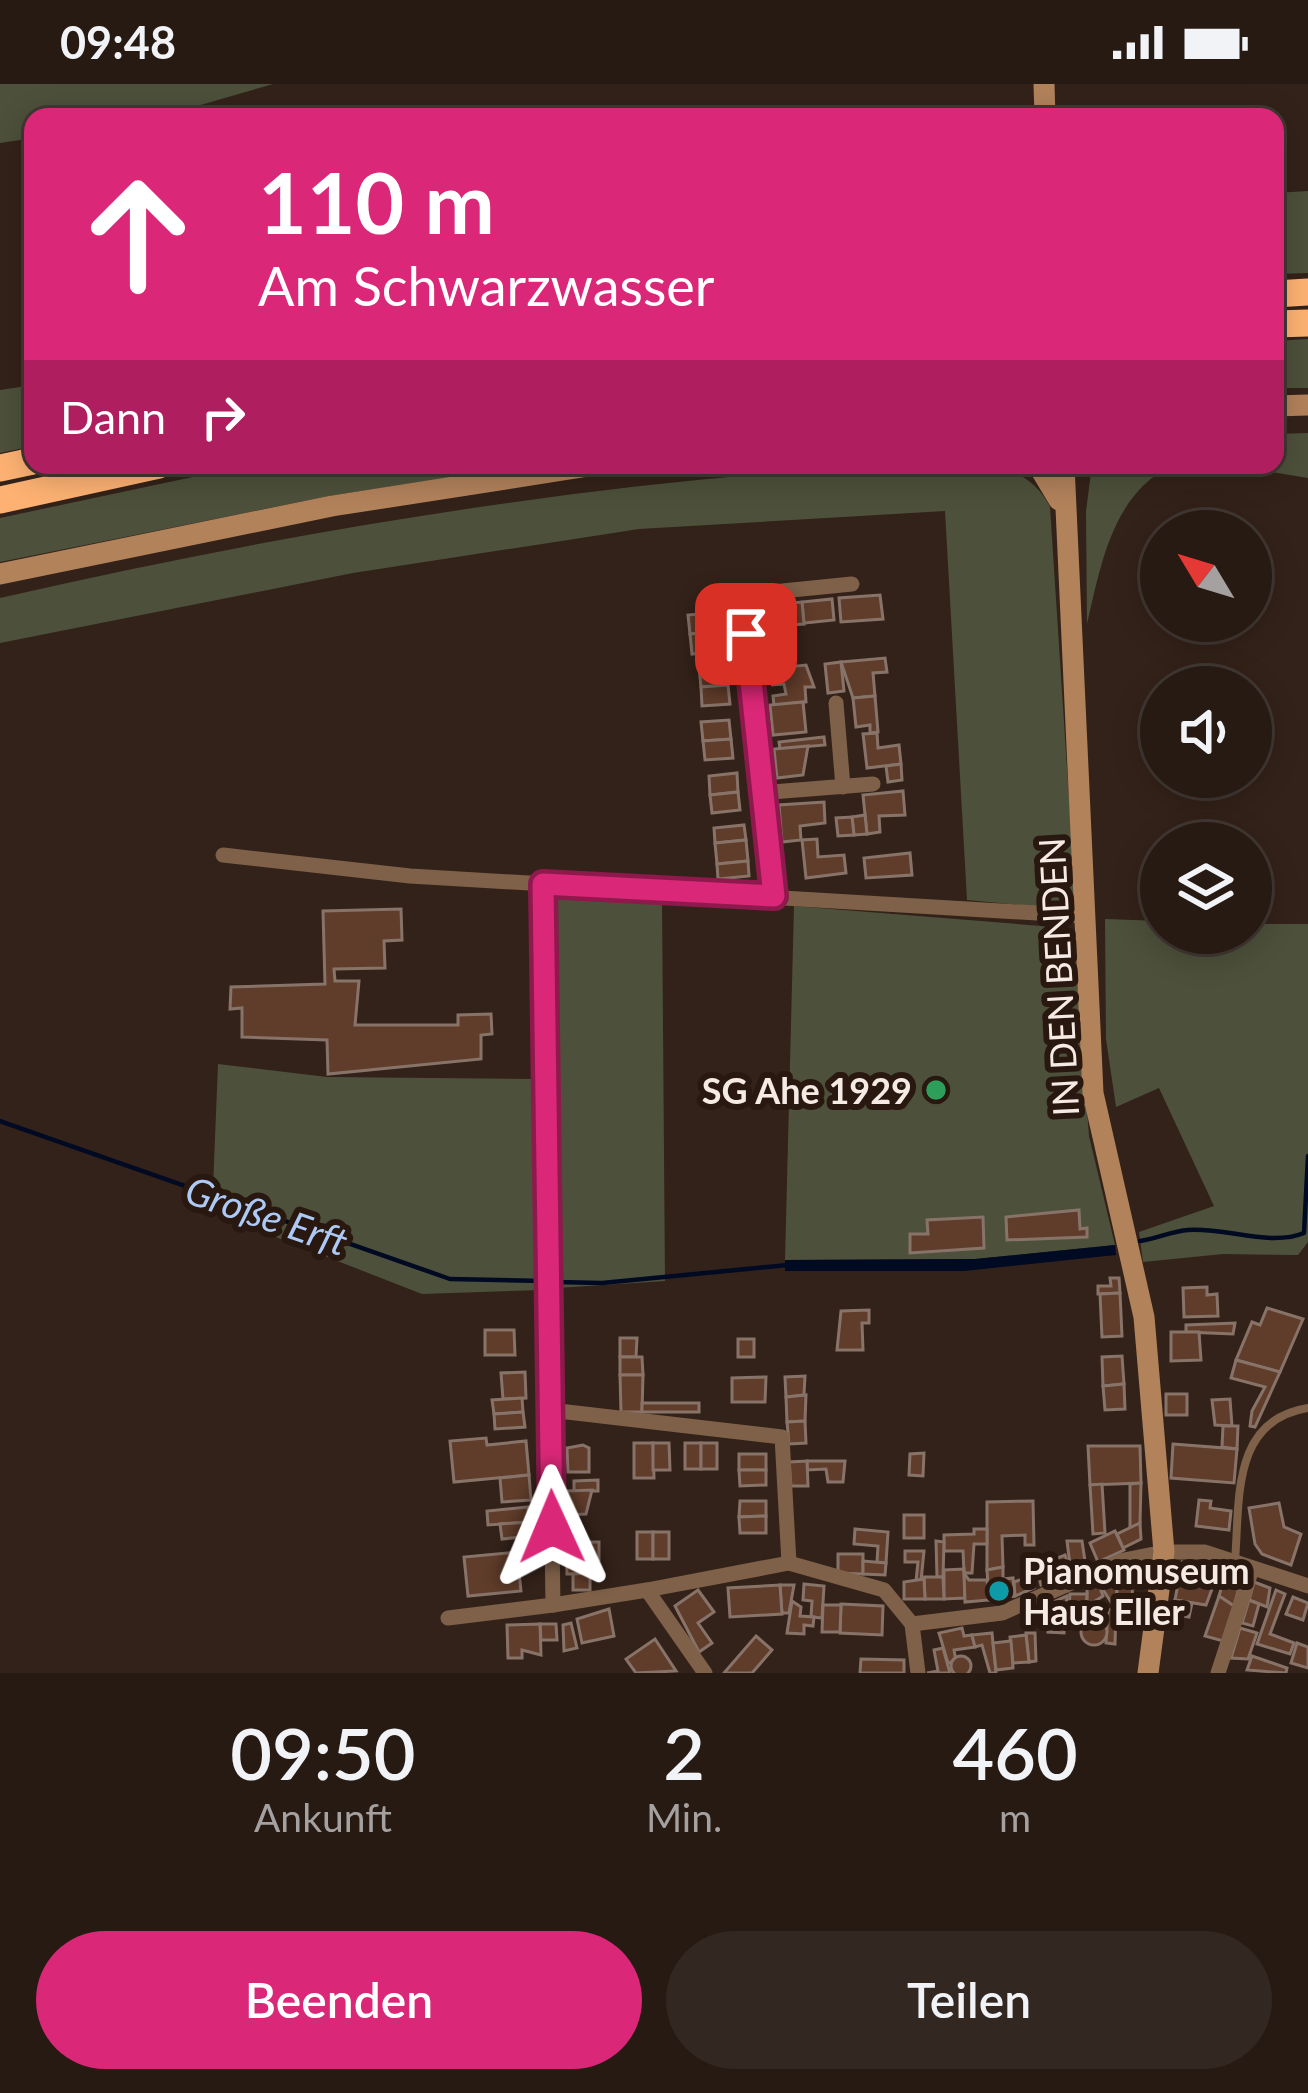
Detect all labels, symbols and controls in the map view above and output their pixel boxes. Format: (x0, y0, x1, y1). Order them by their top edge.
text: 09:48 (60, 15, 176, 69)
text: 110 m (258, 151, 495, 252)
icon: ahead (60, 156, 216, 312)
text: Am Schwarzwasser (258, 253, 714, 318)
icon: right (190, 384, 256, 450)
text: Dann (60, 390, 166, 444)
north arrow (1140, 510, 1272, 642)
map controls (1140, 510, 1272, 954)
pin (695, 583, 797, 685)
icon: arrive (713, 601, 779, 667)
button: sound (1140, 666, 1272, 798)
button: layers (1140, 822, 1272, 954)
street label: IN DEN BENDEN (1029, 837, 1087, 1117)
place label: SG Ahe 1929 (702, 1068, 912, 1112)
marker: SG Ahe 1929 (923, 1077, 949, 1103)
water label: Große Erft (180, 1166, 354, 1264)
position arrow (489, 1464, 615, 1590)
place label: Pianomuseum Haus Eller (1023, 1548, 1250, 1633)
marker: Pianomuseum Haus Eller (986, 1578, 1012, 1604)
text: 09:50 (230, 1709, 416, 1795)
text: 2 (663, 1709, 705, 1795)
text: 460 (952, 1709, 1078, 1795)
text: Ankunft (254, 1794, 392, 1840)
text: Min. (646, 1794, 722, 1840)
text: m (999, 1794, 1031, 1840)
button: Beenden (36, 1931, 642, 2069)
button: Teilen (666, 1931, 1272, 2069)

